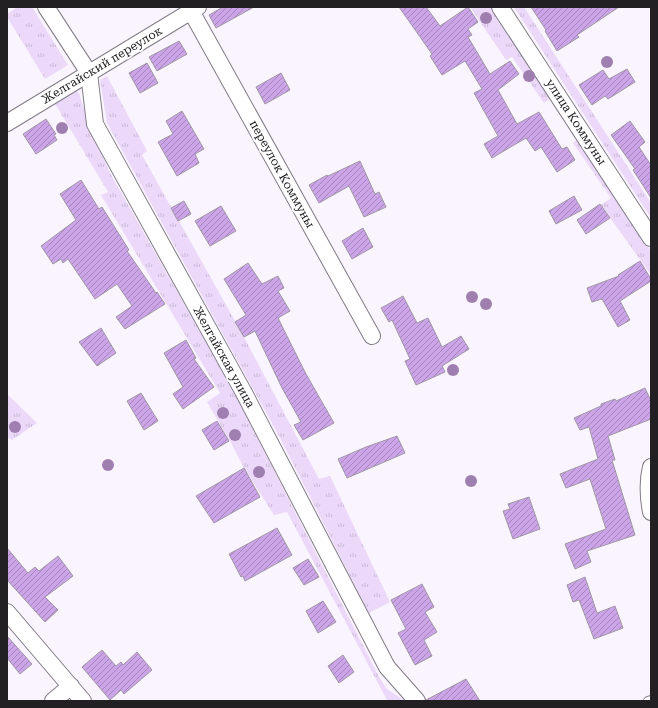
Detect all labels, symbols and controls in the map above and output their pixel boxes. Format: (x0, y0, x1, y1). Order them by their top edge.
street label: Желгайский переулок (39, 23, 165, 107)
street label: улица Коммуны (543, 76, 609, 168)
street label: переулок Коммуны (247, 118, 318, 230)
street label: Желгайская улица (190, 304, 258, 411)

